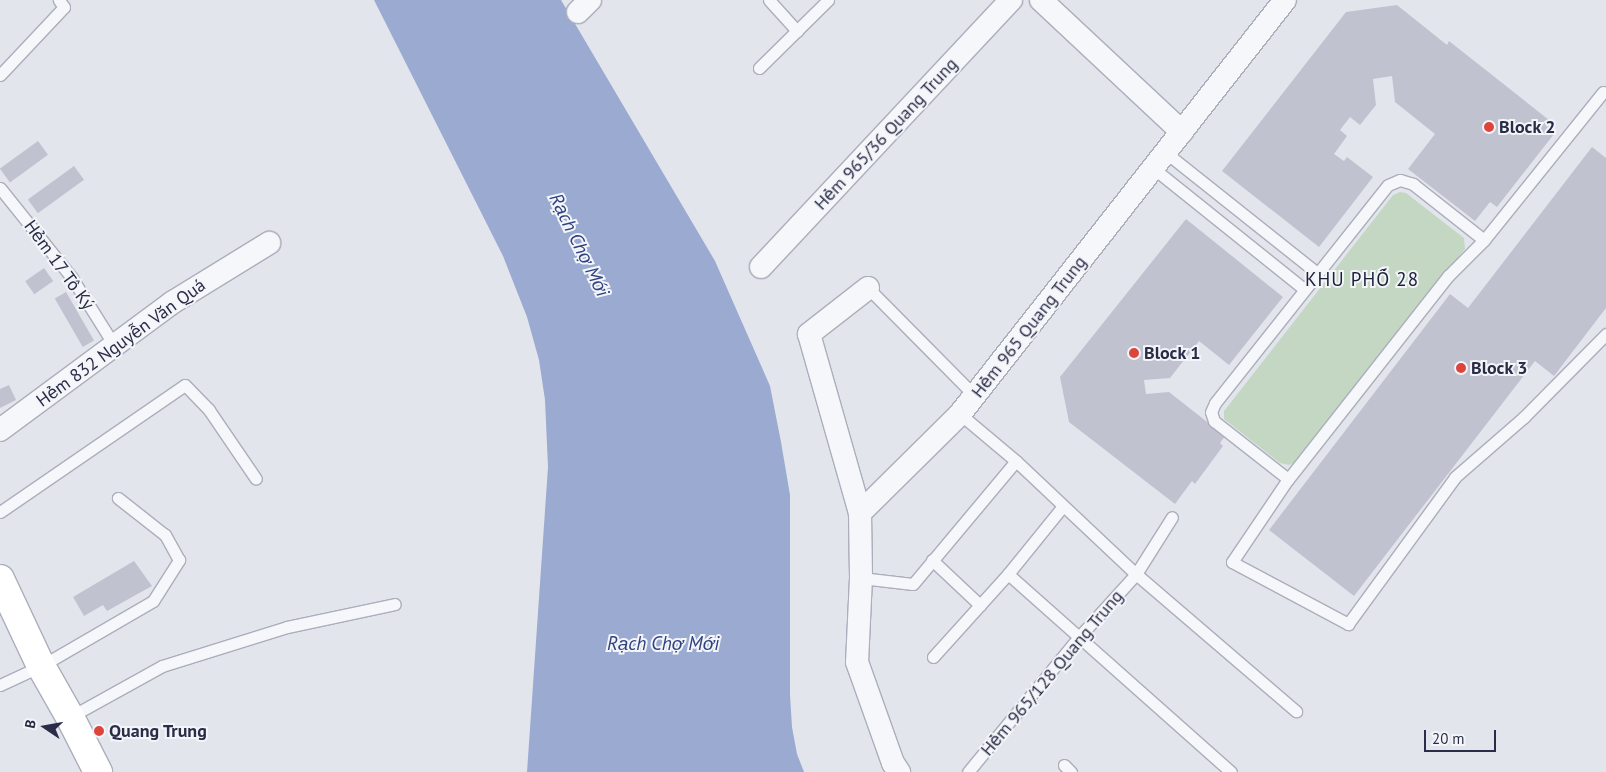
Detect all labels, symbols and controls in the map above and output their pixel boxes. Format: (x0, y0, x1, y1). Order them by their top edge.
street label: Hẻm 965/36 Quang Trung (810, 53, 962, 215)
place label: Block 2 (1499, 116, 1556, 138)
marker: Block 2 (1483, 121, 1495, 133)
water label: Rạch Chợ Mới (544, 190, 614, 300)
street label: Hẻm 17 Tô Ký (19, 215, 99, 315)
street label: Hẻm 965 Quang Trung (967, 252, 1091, 402)
district label: KHU PHỐ 28 (1304, 269, 1420, 291)
street label: Hẻm 832 Nguyễn Văn Quá (32, 274, 210, 412)
place label: Block 1 (1144, 342, 1201, 364)
marker: Block 1 (1128, 347, 1140, 359)
place label: Block 3 (1471, 357, 1528, 379)
marker: Block 3 (1455, 362, 1467, 374)
street label: Hẻm 965/128 Quang Trung (976, 586, 1128, 760)
water label: Rạch Chợ Mới (607, 633, 719, 655)
north arrow (20, 702, 70, 752)
text: B (21, 718, 40, 730)
place label: Quang Trung (109, 720, 207, 742)
scale bar (1426, 720, 1498, 752)
marker: Quang Trung (93, 725, 105, 737)
text: 20 m (1432, 729, 1465, 748)

